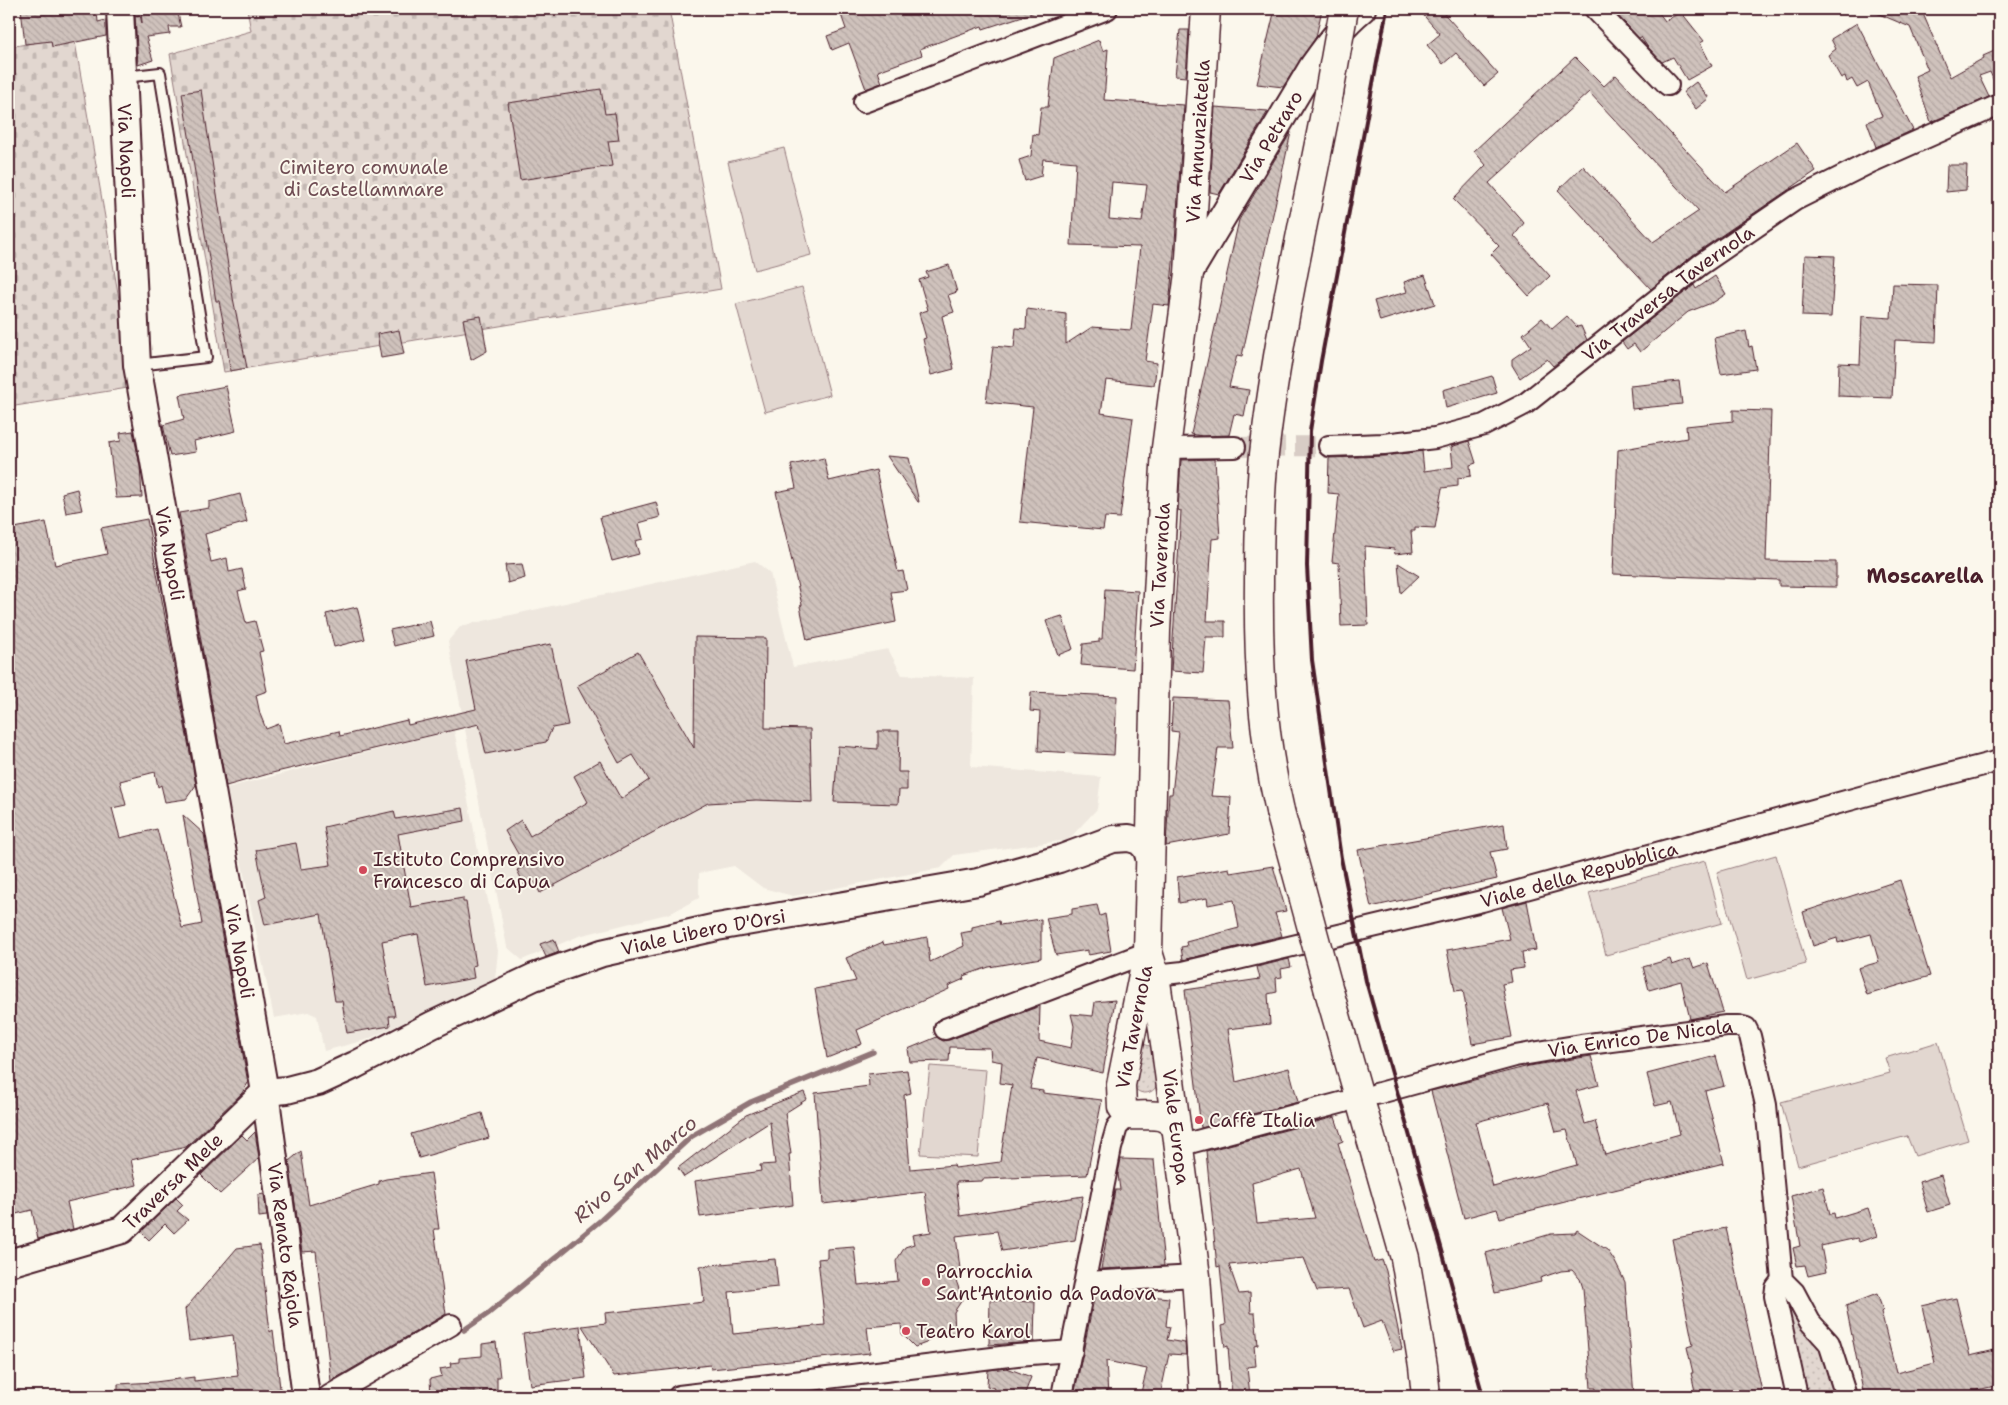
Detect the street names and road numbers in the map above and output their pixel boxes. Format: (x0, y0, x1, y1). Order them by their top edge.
street label: Via Annunziatella (1180, 58, 1215, 224)
street label: Via Petraro (1233, 86, 1308, 188)
street label: Via Napoli (112, 103, 142, 199)
street label: Via Traversa Tavernola (1576, 219, 1759, 367)
street label: Via Tavernola (1144, 502, 1176, 629)
street label: Via Napoli (150, 505, 191, 603)
street label: Viale della Repubblica (1477, 835, 1681, 913)
street label: Via Napoli (220, 902, 261, 1001)
street label: Viale Libero D'Orsi (618, 903, 788, 961)
street label: Via Tavernola (1110, 963, 1158, 1091)
street label: Via Enrico De Nicola (1546, 1014, 1733, 1063)
street label: Viale Europa (1156, 1068, 1196, 1187)
street label: Traversa Mele (117, 1127, 228, 1235)
street label: Via Renato Rajola (262, 1161, 309, 1329)

